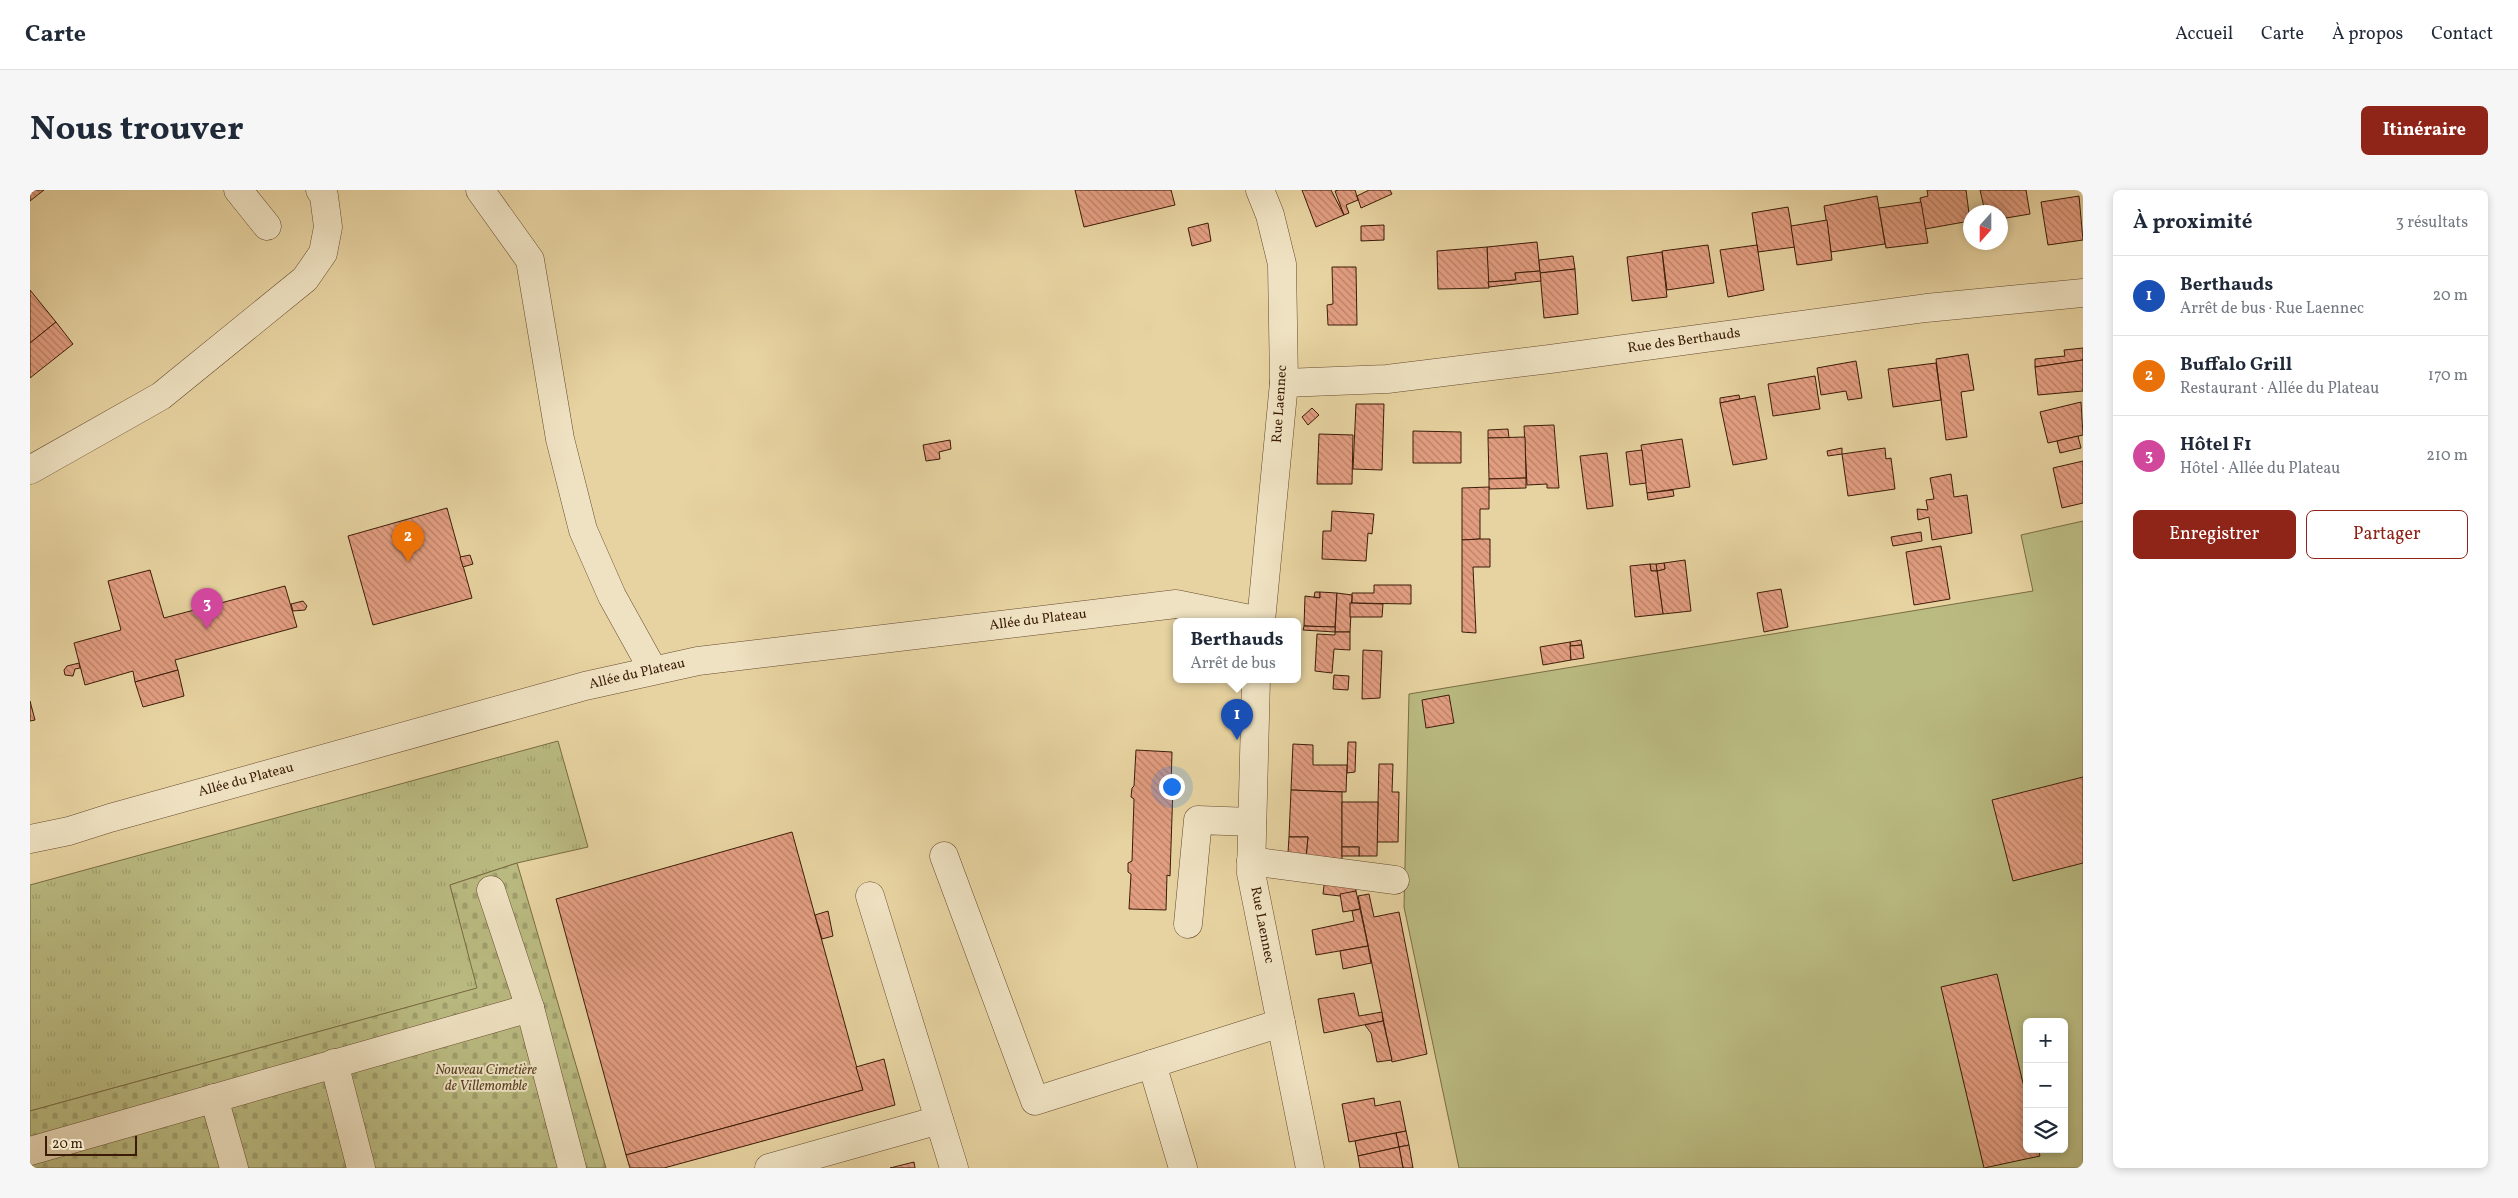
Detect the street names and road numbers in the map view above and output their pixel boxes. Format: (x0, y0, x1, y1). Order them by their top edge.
street label: Rue des Berthauds (1626, 324, 1742, 358)
street label: Rue Laennec (1268, 364, 1292, 444)
street label: Allée du Plateau (988, 605, 1088, 635)
street label: Allée du Plateau (587, 654, 687, 694)
street label: Allée du Plateau (196, 758, 296, 802)
street label: Rue Laennec (1245, 885, 1279, 965)

